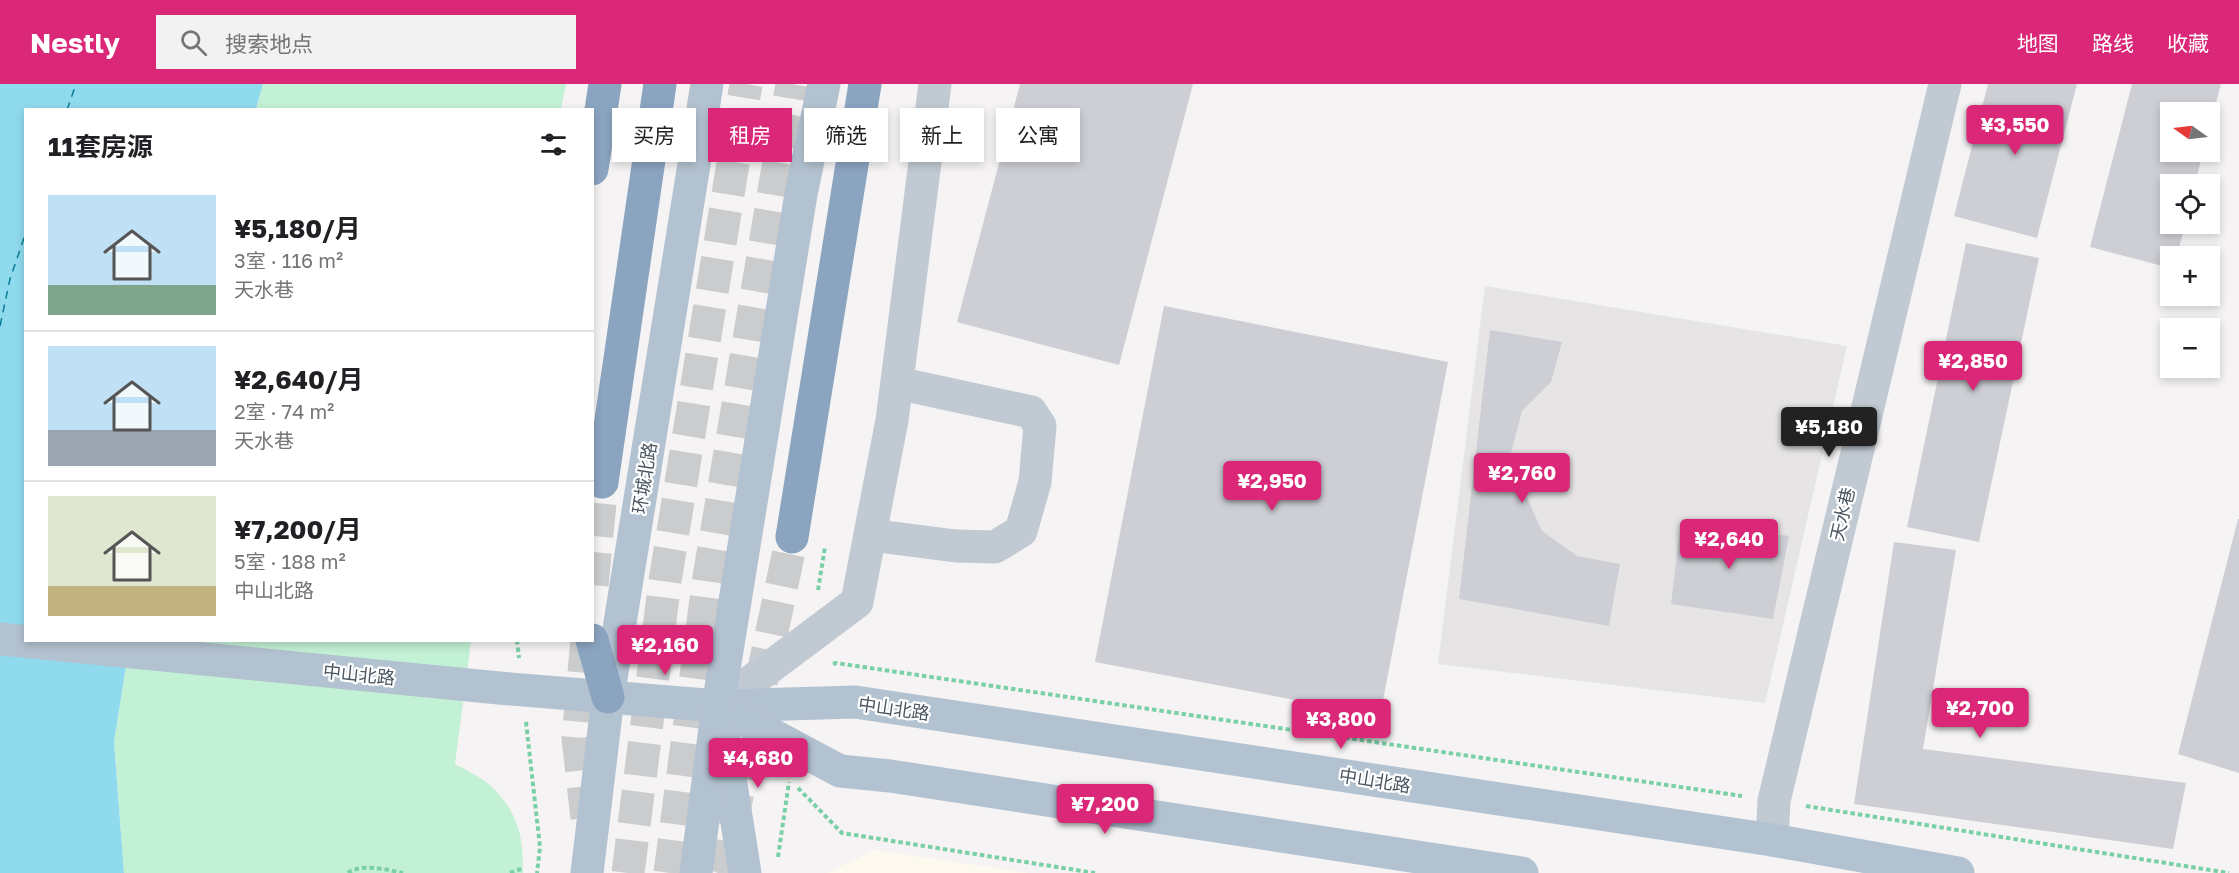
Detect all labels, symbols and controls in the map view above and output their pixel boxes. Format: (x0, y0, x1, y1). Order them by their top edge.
search box (156, 15, 576, 69)
text: Nestly (30, 26, 120, 59)
icon: search (177, 26, 210, 59)
text: 搜索地点 (225, 30, 313, 57)
text: 地图 (2017, 30, 2059, 56)
text: 路线 (2092, 30, 2134, 56)
text: 收藏 (2167, 30, 2209, 56)
north arrow (2160, 102, 2220, 162)
map controls (2160, 102, 2220, 378)
pin: ¥3,550 (1966, 105, 2064, 156)
chip: 买房 (612, 108, 696, 162)
chip: 租房 (708, 108, 792, 162)
chip: 筛选 (804, 108, 888, 162)
chip: 新上 (900, 108, 984, 162)
chip: 公寓 (996, 108, 1080, 162)
text: ¥3,550 (1980, 112, 2050, 136)
icon: filters (537, 128, 570, 161)
text: 11套房源 (48, 131, 153, 162)
button: locate (2160, 174, 2220, 234)
text: ¥5,180/月 (234, 213, 361, 244)
icon: home (96, 219, 168, 291)
button: + (2160, 246, 2220, 306)
text: 3室 · 116 m² (234, 248, 343, 272)
text: 天水巷 (234, 277, 294, 301)
button: − (2160, 318, 2220, 378)
pin: ¥2,850 (1924, 341, 2022, 392)
text: ¥2,850 (1938, 348, 2008, 372)
text: ¥2,640/月 (234, 364, 363, 395)
icon: home (96, 370, 168, 442)
text: 2室 · 74 m² (234, 399, 334, 423)
pin: ¥5,180 (1780, 407, 1878, 458)
text: ¥5,180 (1795, 414, 1863, 438)
text: 天水巷 (234, 428, 294, 452)
street label: 环城北路 (628, 441, 660, 515)
pin: ¥2,760 (1473, 453, 1571, 504)
text: ¥2,760 (1488, 460, 1556, 484)
pin: ¥2,950 (1223, 461, 1321, 512)
text: ¥2,950 (1237, 468, 1307, 492)
street label: 天水巷 (1825, 485, 1859, 543)
text: ¥7,200/月 (234, 514, 362, 545)
pin: ¥2,640 (1680, 519, 1778, 570)
icon: home (96, 520, 168, 592)
text: ¥2,640 (1694, 526, 1764, 550)
text: 5室 · 188 m² (234, 549, 346, 573)
text: 中山北路 (234, 578, 314, 602)
pin: ¥2,160 (616, 625, 714, 676)
text: ¥2,160 (631, 632, 699, 656)
street label: 中山北路 (322, 659, 396, 689)
pin: ¥2,700 (1931, 688, 2029, 739)
street label: 中山北路 (857, 692, 931, 724)
text: ¥2,700 (1946, 695, 2014, 719)
pin: ¥3,800 (1292, 699, 1390, 750)
text: ¥3,800 (1306, 706, 1376, 730)
pin: ¥4,680 (709, 738, 807, 789)
text: ¥4,680 (723, 745, 793, 769)
street label: 中山北路 (1338, 764, 1412, 796)
pin: ¥7,200 (1056, 784, 1154, 835)
text: ¥7,200 (1071, 791, 1139, 815)

